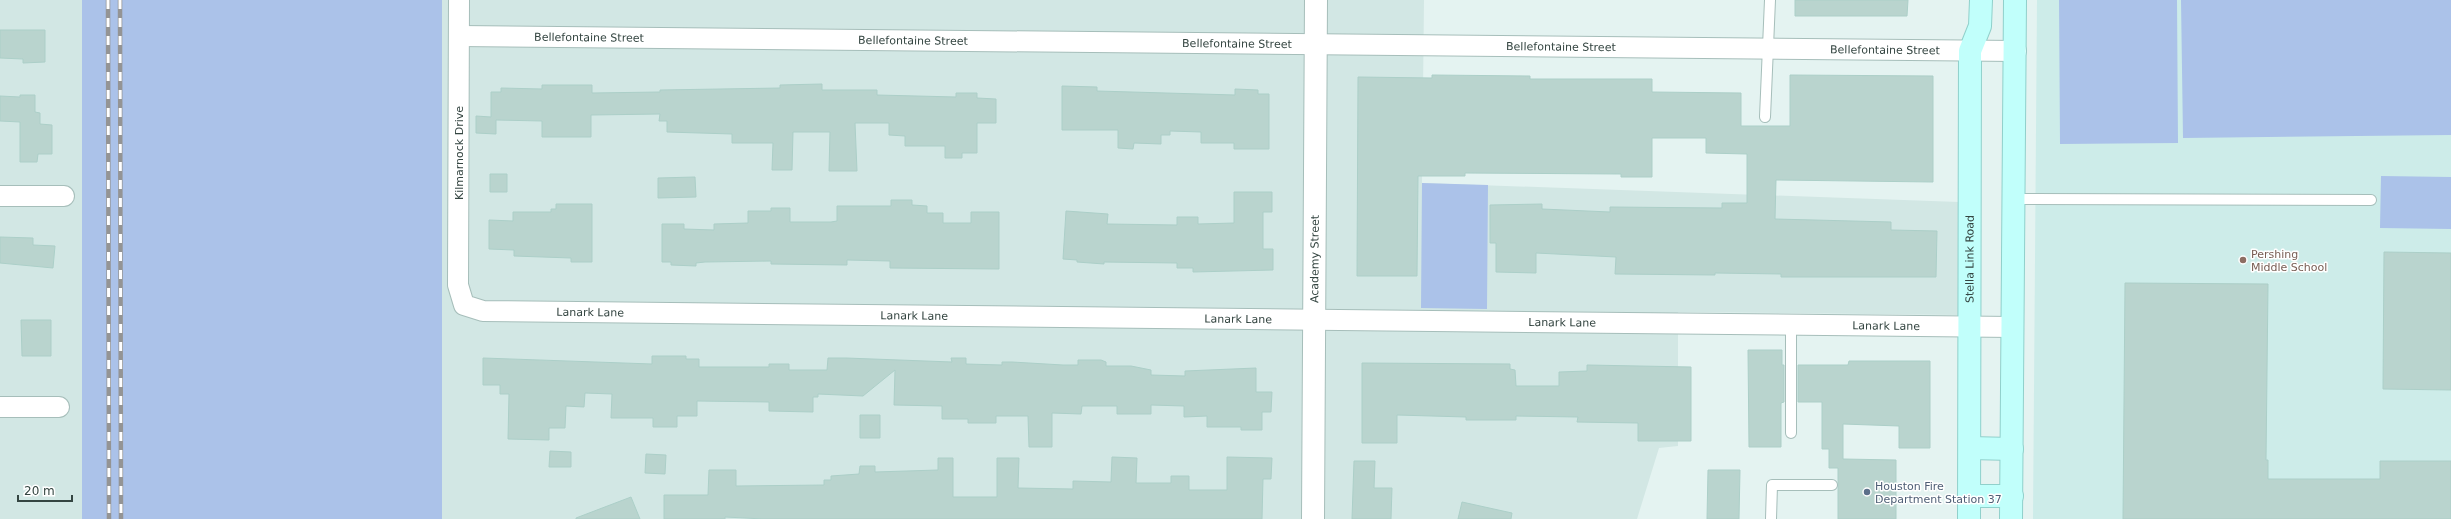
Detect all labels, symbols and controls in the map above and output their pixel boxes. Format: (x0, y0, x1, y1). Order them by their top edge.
street label: Bellefontaine Street (534, 31, 645, 45)
street label: Bellefontaine Street (858, 34, 969, 48)
street label: Bellefontaine Street (1182, 37, 1293, 51)
street label: Bellefontaine Street (1506, 40, 1617, 54)
street label: Bellefontaine Street (1830, 43, 1941, 57)
street label: Kilmarnock Drive (453, 106, 466, 200)
street label: Academy Street (1308, 214, 1322, 303)
street label: Stella Link Road (1963, 215, 1977, 303)
place label: Pershing Middle School (2251, 248, 2327, 274)
marker: Pershing Middle School (2238, 255, 2248, 265)
street label: Lanark Lane (556, 306, 624, 319)
street label: Lanark Lane (880, 309, 948, 323)
street label: Lanark Lane (1204, 313, 1272, 326)
street label: Lanark Lane (1528, 316, 1596, 330)
street label: Lanark Lane (1852, 319, 1920, 333)
scale bar (18, 477, 72, 503)
place label: Houston Fire Department Station 37 (1875, 480, 2002, 506)
text: 20 m (24, 484, 55, 498)
marker: Houston Fire Department Station 37 (1862, 487, 1872, 497)

